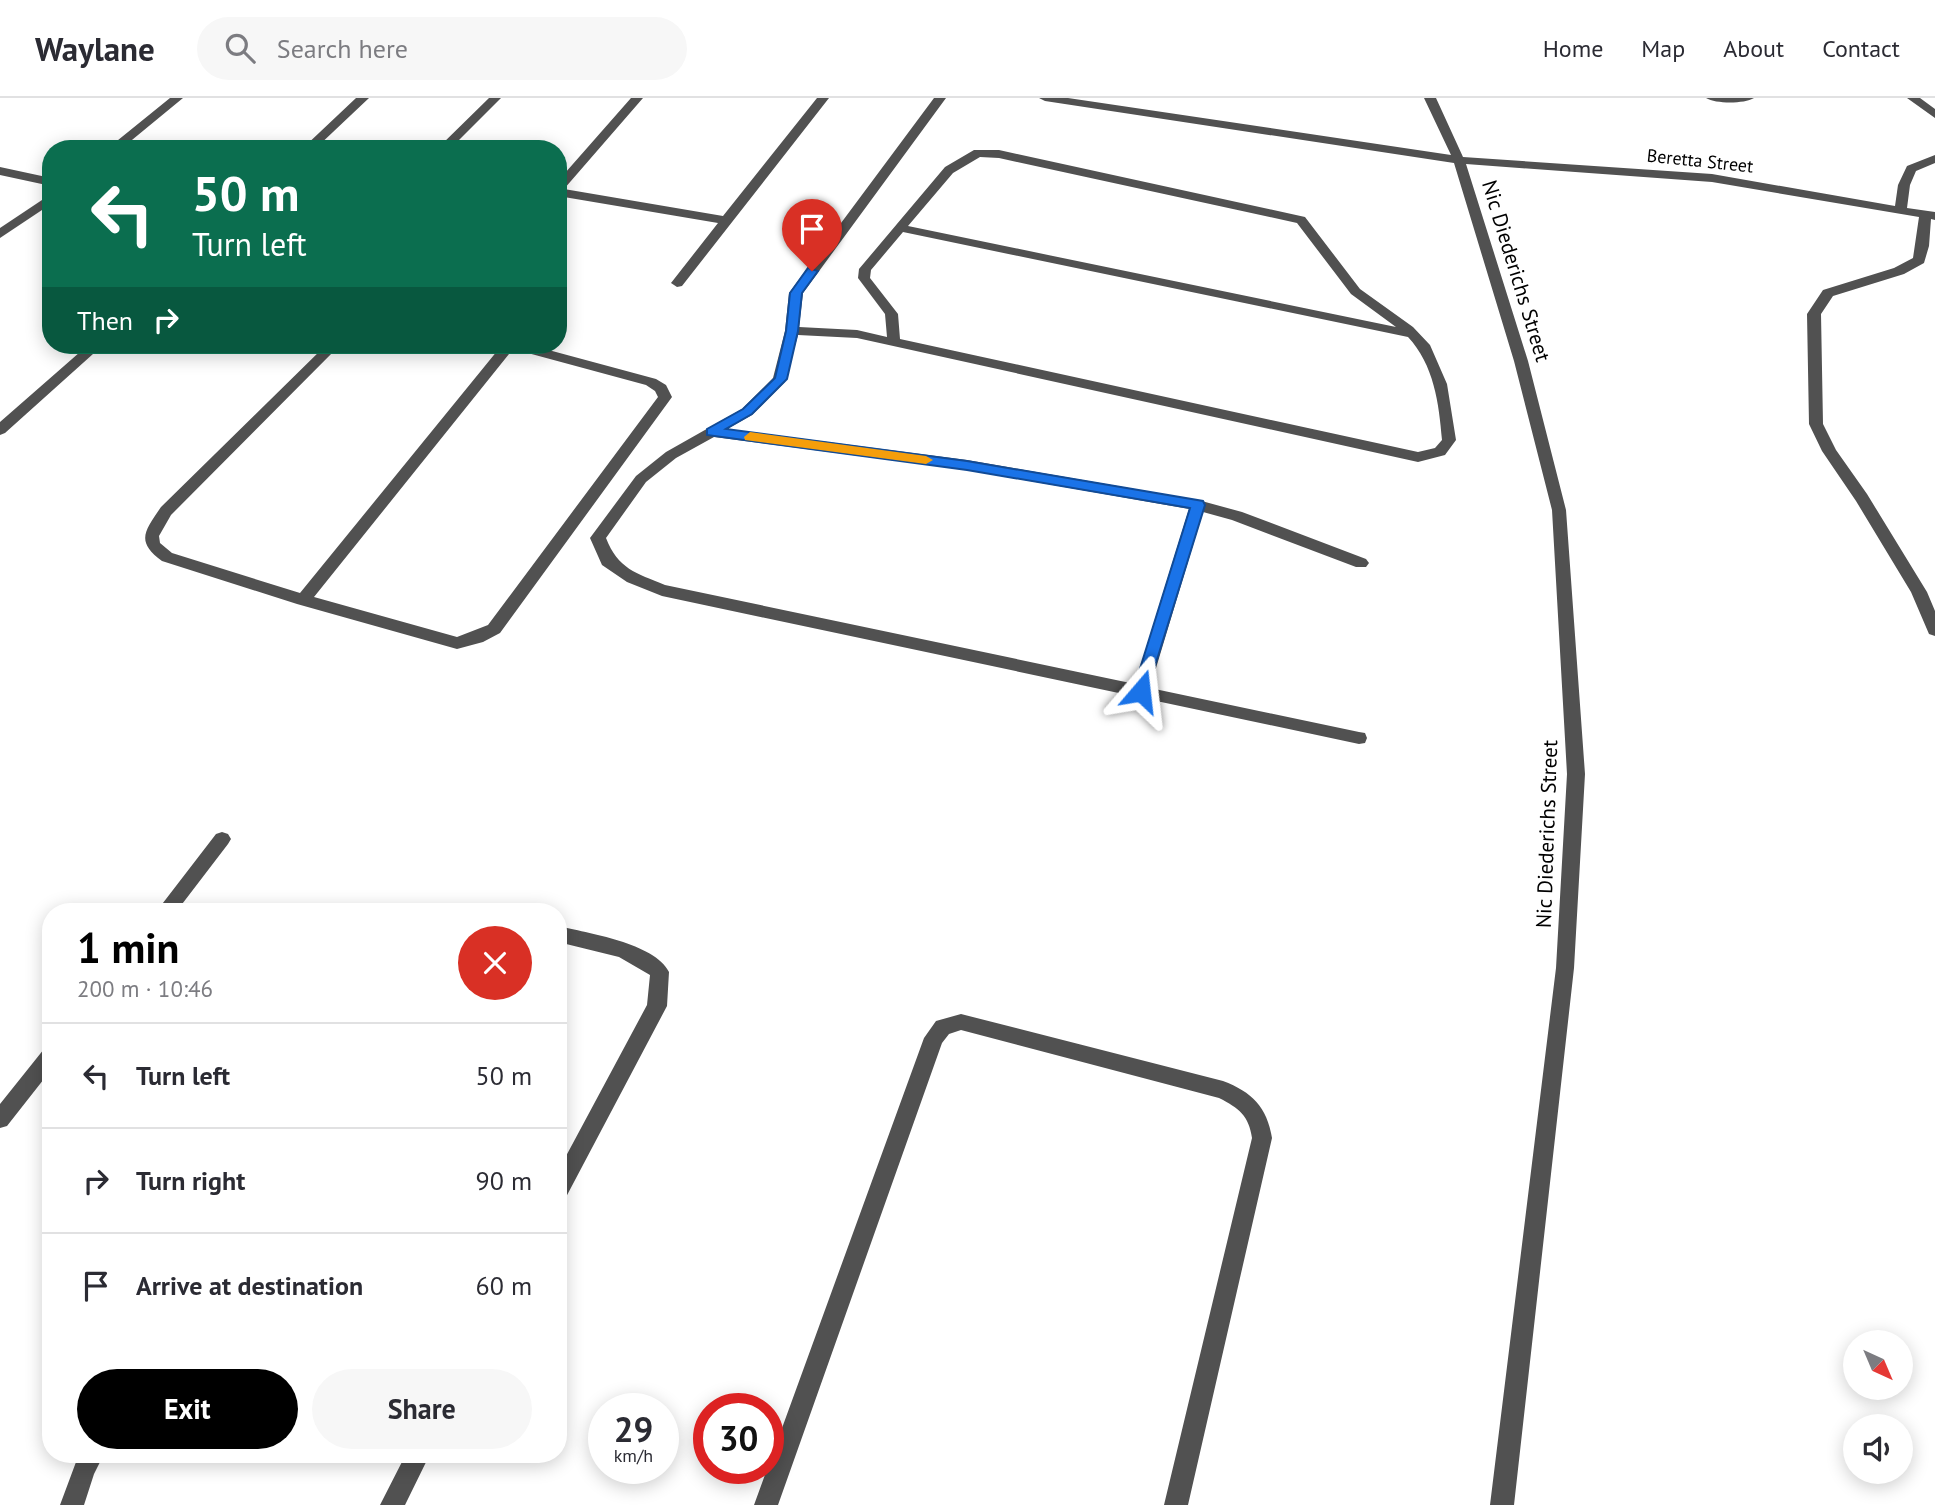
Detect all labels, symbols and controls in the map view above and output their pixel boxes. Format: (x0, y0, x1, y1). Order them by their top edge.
search box (197, 17, 687, 80)
text: Waylane (35, 27, 155, 70)
icon: search (221, 29, 259, 67)
text: Search here (277, 32, 408, 65)
text: Home (1543, 33, 1603, 64)
text: Map (1641, 33, 1685, 64)
text: About (1723, 33, 1784, 64)
text: Contact (1822, 33, 1900, 64)
street label: Beretta Street (1646, 143, 1754, 178)
text: 50 m (192, 161, 299, 225)
icon: left (77, 168, 168, 259)
street label: Nic Diederichs Street (1476, 177, 1557, 365)
pin (782, 199, 842, 271)
icon: arrive (793, 210, 831, 248)
text: Turn left (192, 223, 307, 265)
icon: right (147, 301, 185, 339)
text: Then (77, 304, 133, 337)
position arrow (1104, 654, 1178, 728)
street label: Nic Diederichs Street (1530, 739, 1563, 928)
text: 1 min (77, 920, 179, 975)
button: close (458, 926, 532, 1000)
text: 200 m · 10:46 (77, 974, 213, 1003)
icon: left (77, 1057, 115, 1095)
text: Turn left (136, 1059, 230, 1092)
text: 50 m (476, 1059, 532, 1092)
icon: right (77, 1162, 115, 1200)
text: Turn right (136, 1164, 245, 1197)
text: 90 m (476, 1164, 532, 1197)
icon: arrive (77, 1267, 115, 1305)
text: Arrive at destination (136, 1269, 363, 1302)
text: 60 m (476, 1269, 532, 1302)
north arrow (1843, 1330, 1913, 1400)
map controls (1843, 1330, 1913, 1484)
button: Exit (77, 1369, 298, 1449)
button: Share (312, 1369, 532, 1449)
speed limit sign: 30 (693, 1393, 784, 1484)
text: 29 (614, 1406, 653, 1452)
button: sound (1843, 1414, 1913, 1484)
text: km/h (614, 1444, 653, 1467)

